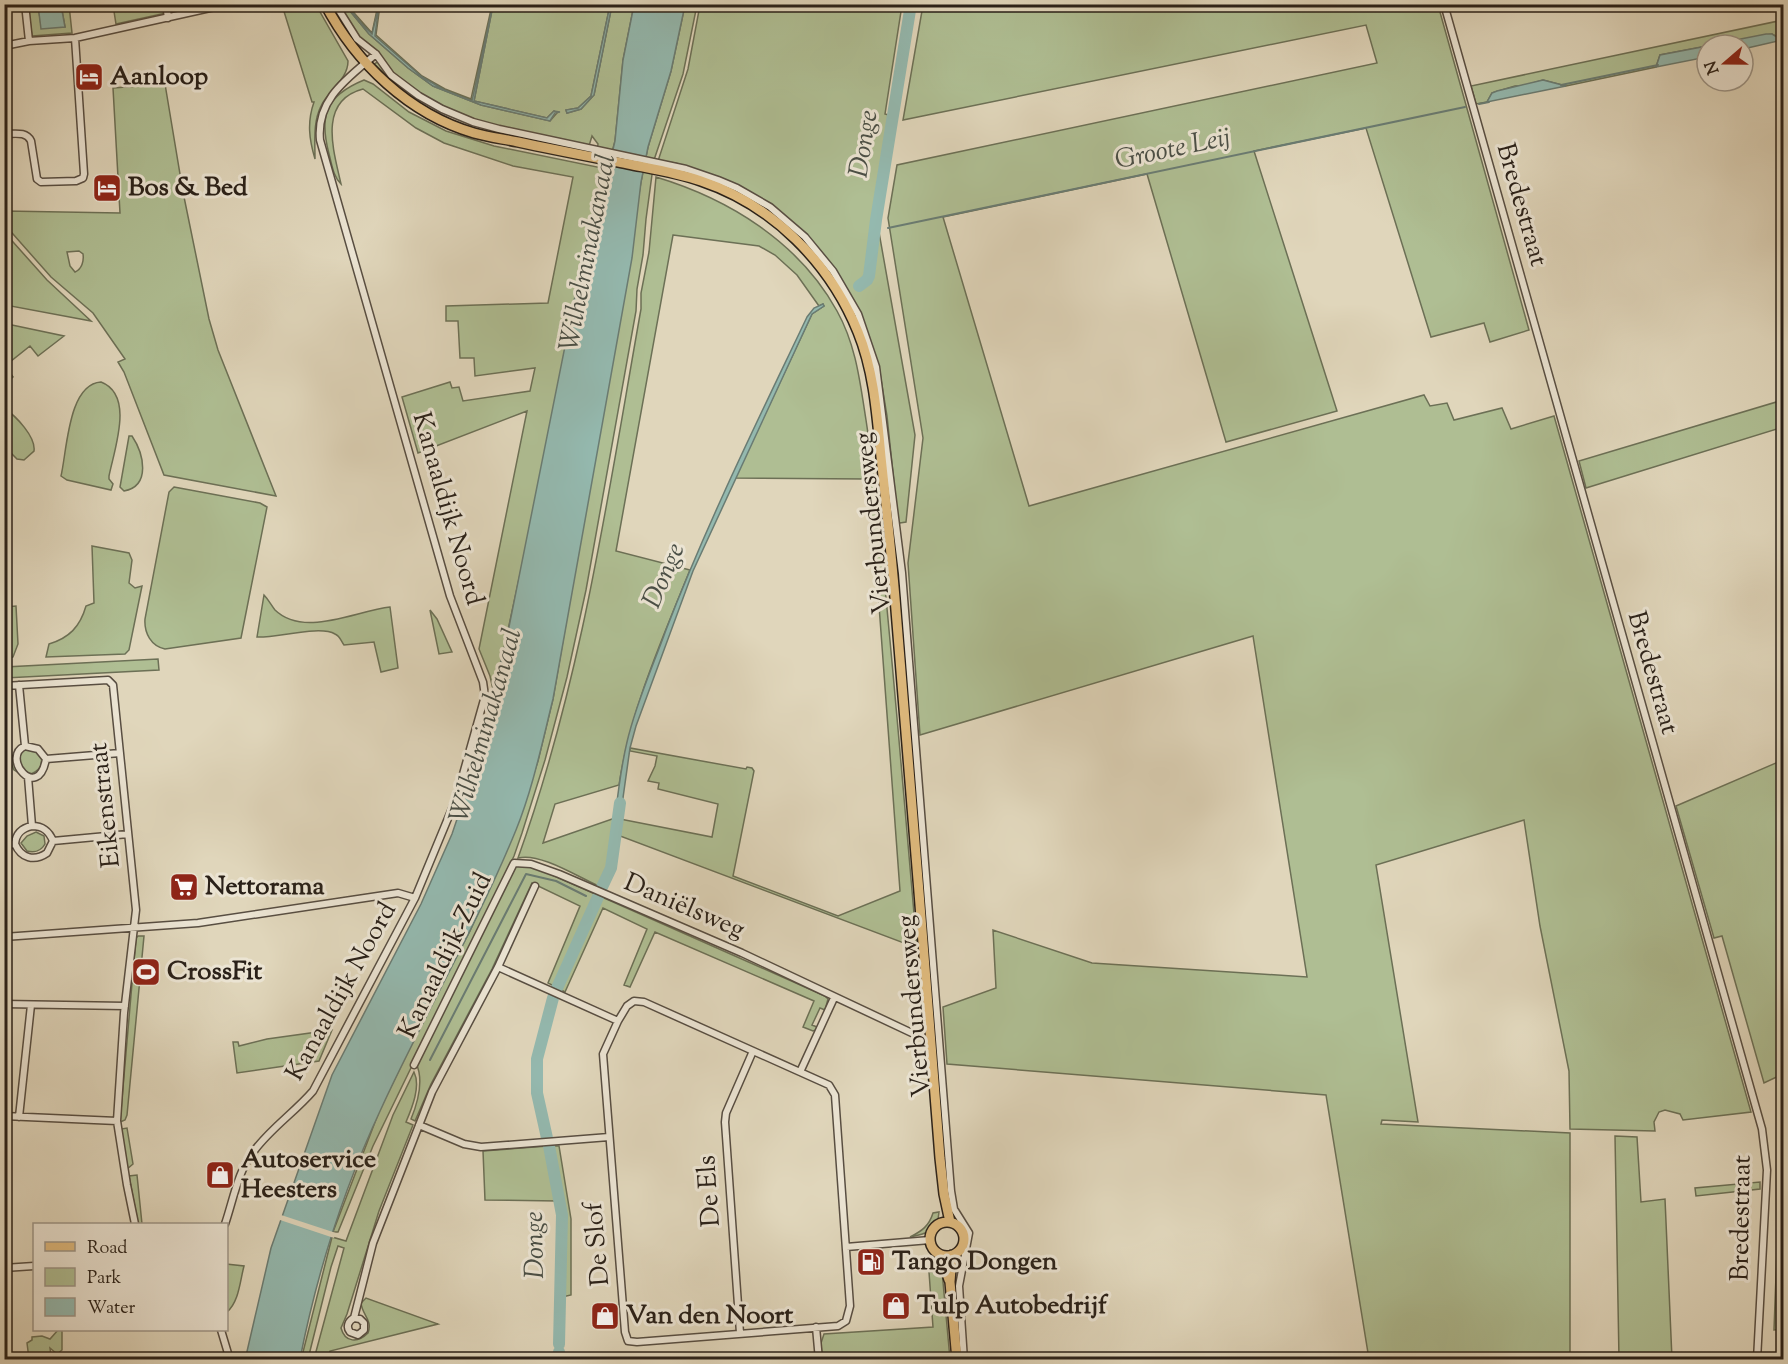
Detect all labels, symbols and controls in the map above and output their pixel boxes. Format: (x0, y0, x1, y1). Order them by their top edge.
north arrow (1695, 33, 1755, 93)
text: N (1700, 57, 1726, 77)
place label: Aanloop (110, 59, 208, 96)
hotel icon: Aanloop (73, 61, 105, 93)
water label: Donge (840, 107, 890, 180)
water label: Groote Leij (1111, 119, 1235, 181)
street label: Bredestraat (1486, 139, 1556, 271)
water label: Wilhelminakanaal (551, 151, 627, 355)
place label: Bos & Bed (128, 170, 248, 207)
hotel icon: Bos & Bed (91, 172, 123, 204)
street label: Kanaaldijk Noord (402, 408, 492, 610)
street label: Vierbundersweg (846, 430, 902, 616)
water label: Donge (634, 537, 696, 615)
street label: Bredestraat (1617, 607, 1687, 739)
water label: Wilhelminakanaal (441, 624, 533, 828)
street label: Eikenstraat (81, 740, 131, 869)
street label: Daniëlsweg (618, 865, 750, 949)
street label: Kanaaldijk-Zuid (390, 867, 502, 1045)
place label: Nettorama (205, 869, 325, 906)
supermarket icon: Nettorama (168, 871, 200, 903)
street label: Kanaaldijk Noord (277, 896, 407, 1088)
street label: Vierbundersweg (889, 913, 941, 1099)
place label: CrossFit (167, 954, 262, 991)
sports icon: CrossFit (130, 956, 162, 988)
place label: Autoservice Heesters (241, 1142, 376, 1209)
street label: De Els (689, 1154, 731, 1228)
street label: Bredestraat (1722, 1154, 1762, 1281)
shop icon: Autoservice Heesters (204, 1159, 236, 1191)
street label: De Slof (576, 1200, 620, 1287)
water label: Donge (516, 1211, 556, 1279)
legend (33, 1223, 228, 1331)
text: Road (87, 1236, 127, 1262)
place label: Tango Dongen (892, 1244, 1058, 1281)
fuel station icon: Tango Dongen (855, 1246, 887, 1278)
text: Park (87, 1266, 122, 1292)
place label: Tulp Autobedrijf (917, 1288, 1109, 1325)
shop icon: Tulp Autobedrijf (880, 1290, 912, 1322)
text: Water (87, 1296, 136, 1322)
place label: Van den Noort (626, 1298, 793, 1335)
shop icon: Van den Noort (589, 1300, 621, 1332)

